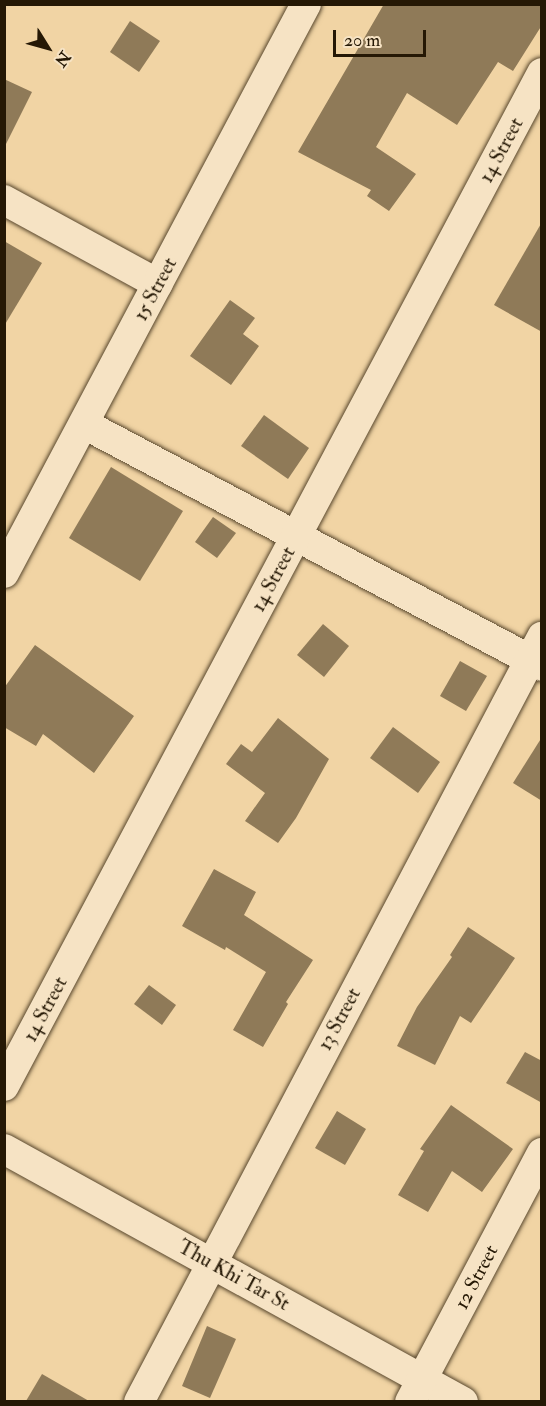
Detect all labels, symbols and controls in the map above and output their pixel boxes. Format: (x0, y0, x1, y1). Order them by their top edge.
north arrow (18, 18, 78, 78)
scale bar (336, 18, 429, 56)
text: 20 m (344, 29, 380, 52)
text: N (50, 47, 75, 71)
street label: 14 Street (474, 113, 528, 187)
street label: 15 Street (128, 253, 182, 325)
street label: 14 Street (246, 542, 300, 616)
street label: 14 Street (18, 972, 72, 1046)
street label: 13 Street (313, 984, 365, 1054)
street label: Thu Khi Tar St (174, 1234, 294, 1316)
street label: 12 Street (449, 1241, 503, 1313)

